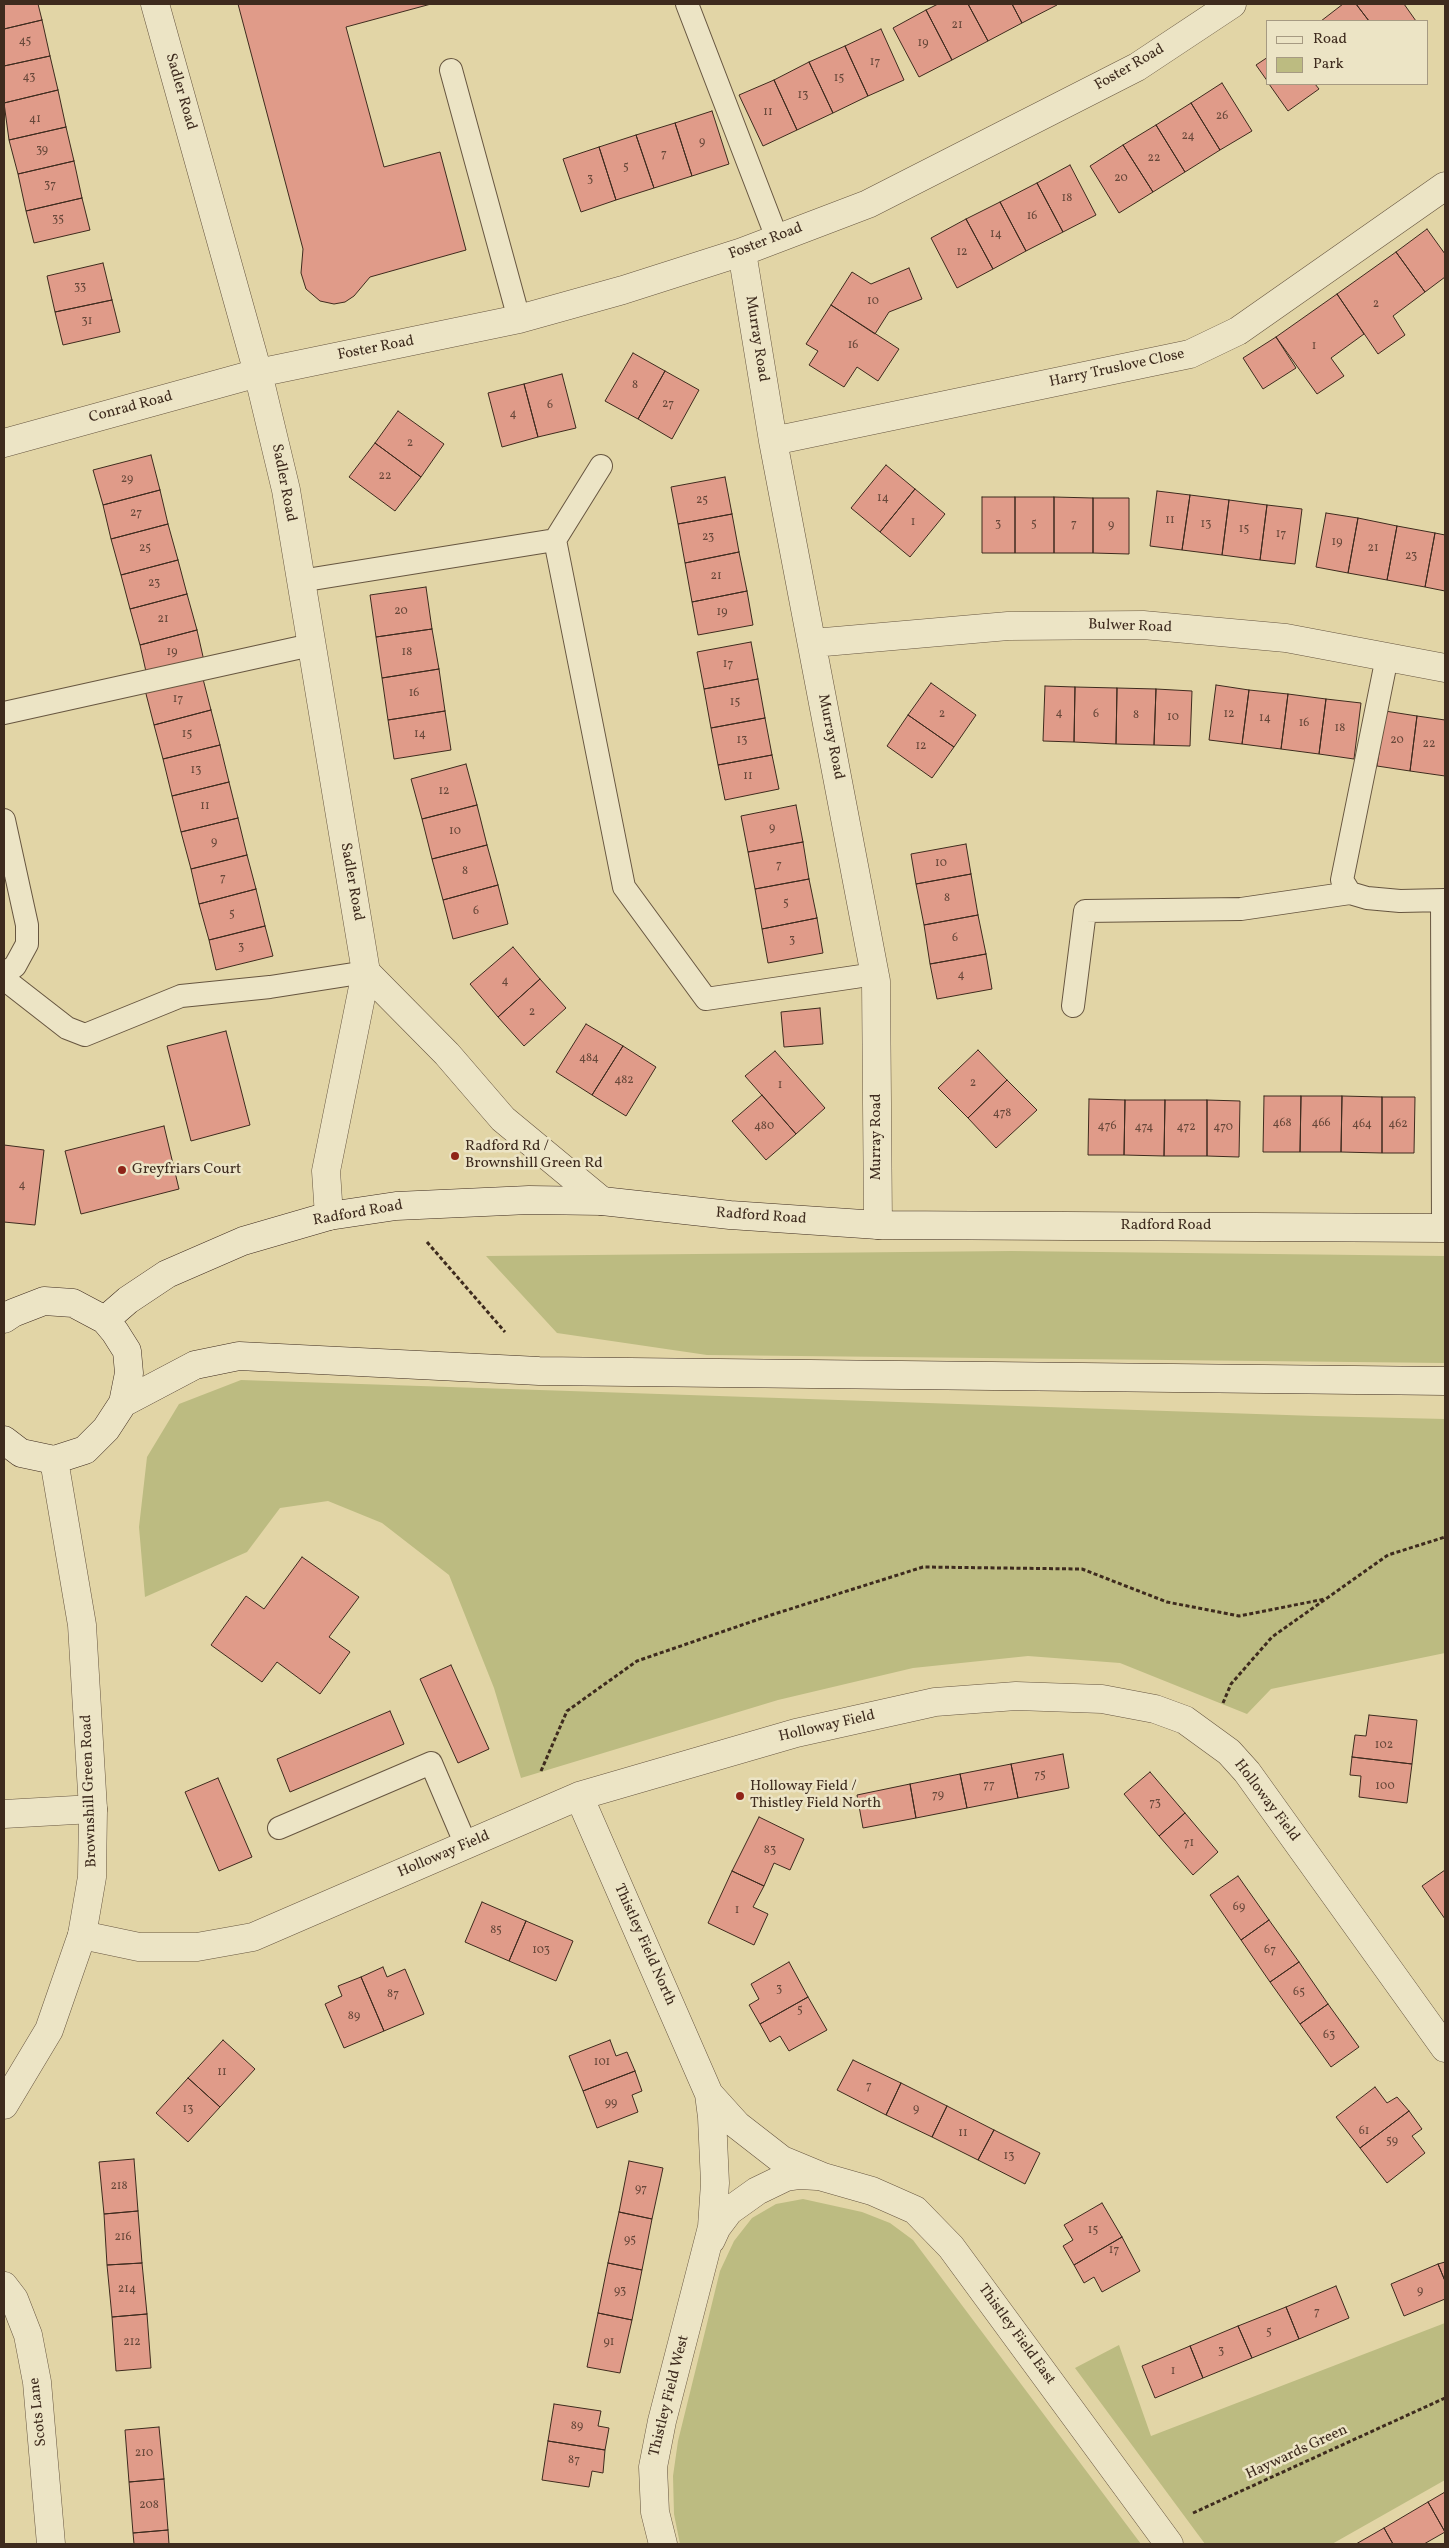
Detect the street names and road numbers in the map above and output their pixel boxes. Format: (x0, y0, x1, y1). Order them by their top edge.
street label: Foster Road (1092, 41, 1168, 95)
street label: Sadler Road (160, 52, 200, 132)
street label: Foster Road (727, 220, 805, 264)
street label: Murray Road (740, 295, 772, 383)
street label: Foster Road (336, 333, 416, 365)
street label: Harry Truslove Close (1048, 346, 1186, 392)
street label: Conrad Road (87, 388, 175, 428)
street label: Sadler Road (267, 443, 299, 523)
street label: Bulwer Road (1088, 617, 1172, 637)
street label: Murray Road (813, 693, 847, 781)
street label: Sadler Road (335, 842, 367, 922)
street label: Murray Road (868, 1094, 886, 1180)
street label: Radford Road (312, 1197, 404, 1231)
street label: Radford Road (715, 1205, 807, 1229)
street label: Radford Road (1121, 1217, 1211, 1235)
street label: Holloway Field (777, 1707, 877, 1747)
street label: Brownshill Green Road (78, 1714, 102, 1868)
street label: Holloway Field (1229, 1756, 1303, 1846)
street label: Holloway Field (395, 1828, 493, 1882)
street label: Thistley Field North (609, 1881, 679, 2009)
street label: Thistley Field East (973, 2281, 1059, 2389)
street label: Thistley Field West (646, 2333, 694, 2459)
street label: Scots Lane (26, 2376, 52, 2448)
street label: Haywards Green (1243, 2422, 1351, 2484)

